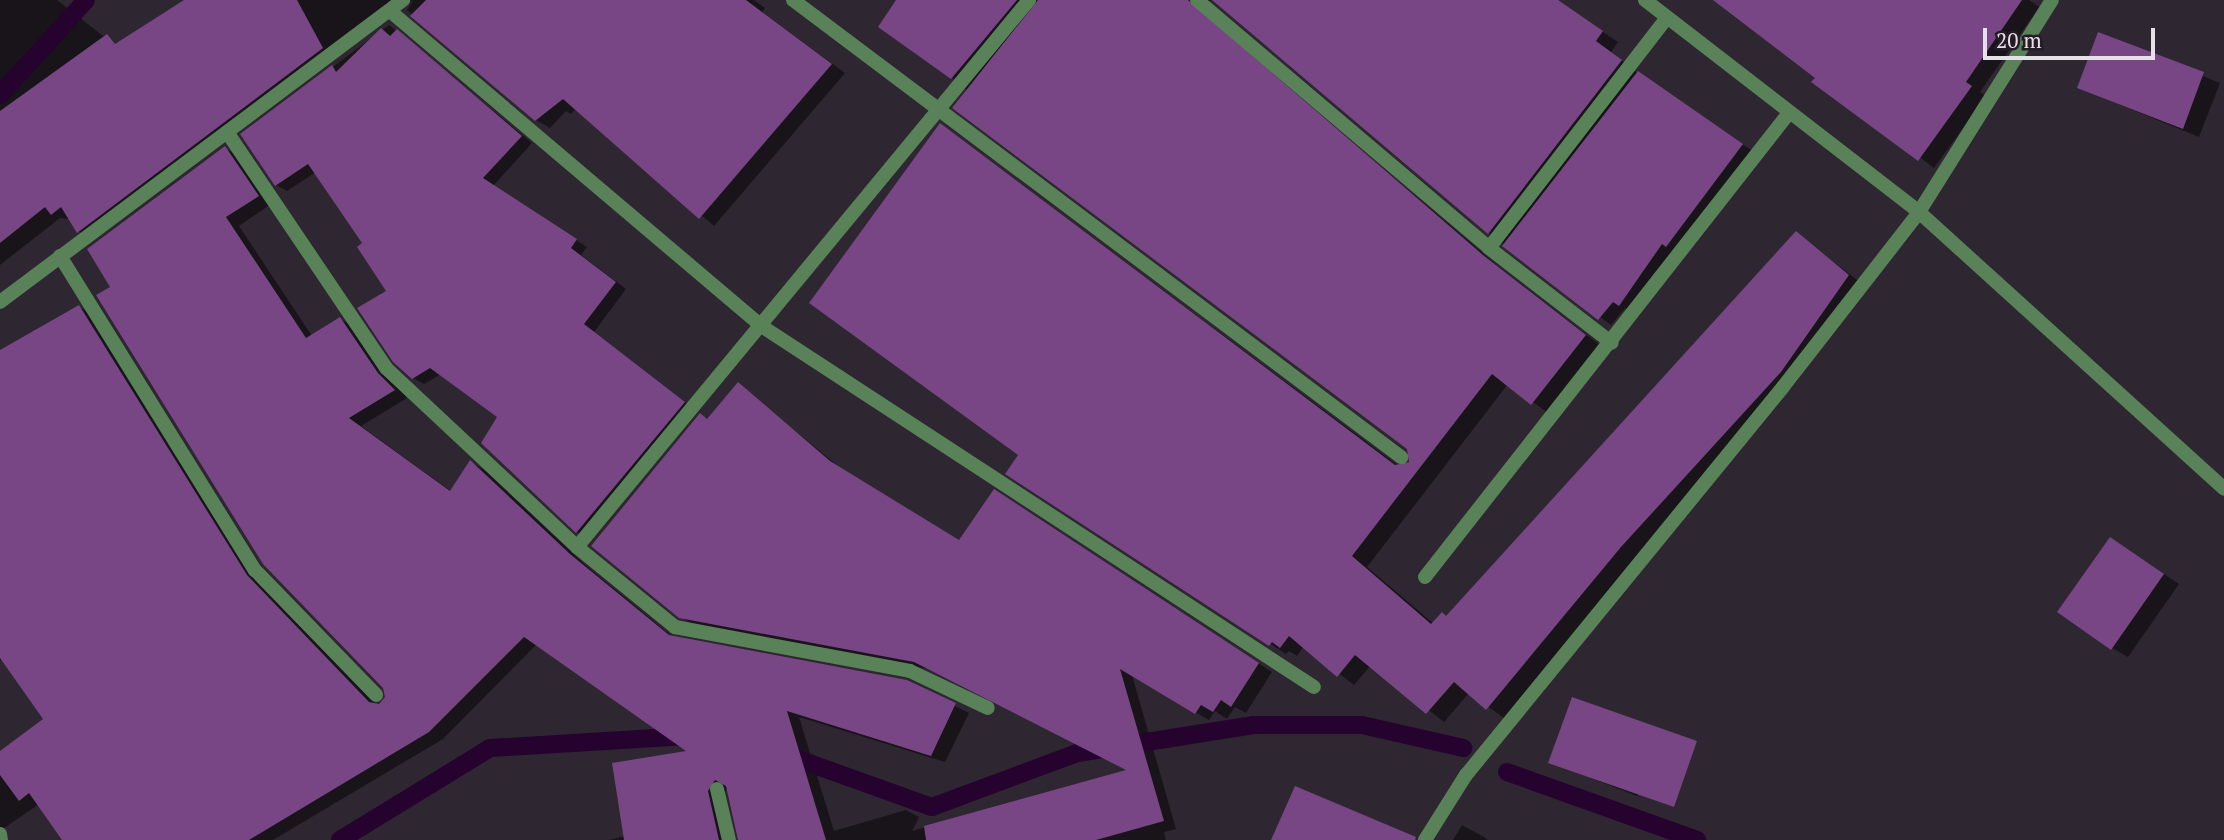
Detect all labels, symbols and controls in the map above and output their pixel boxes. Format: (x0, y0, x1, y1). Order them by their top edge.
scale bar (1986, 14, 2158, 58)
text: 20 m (1996, 26, 2042, 54)

